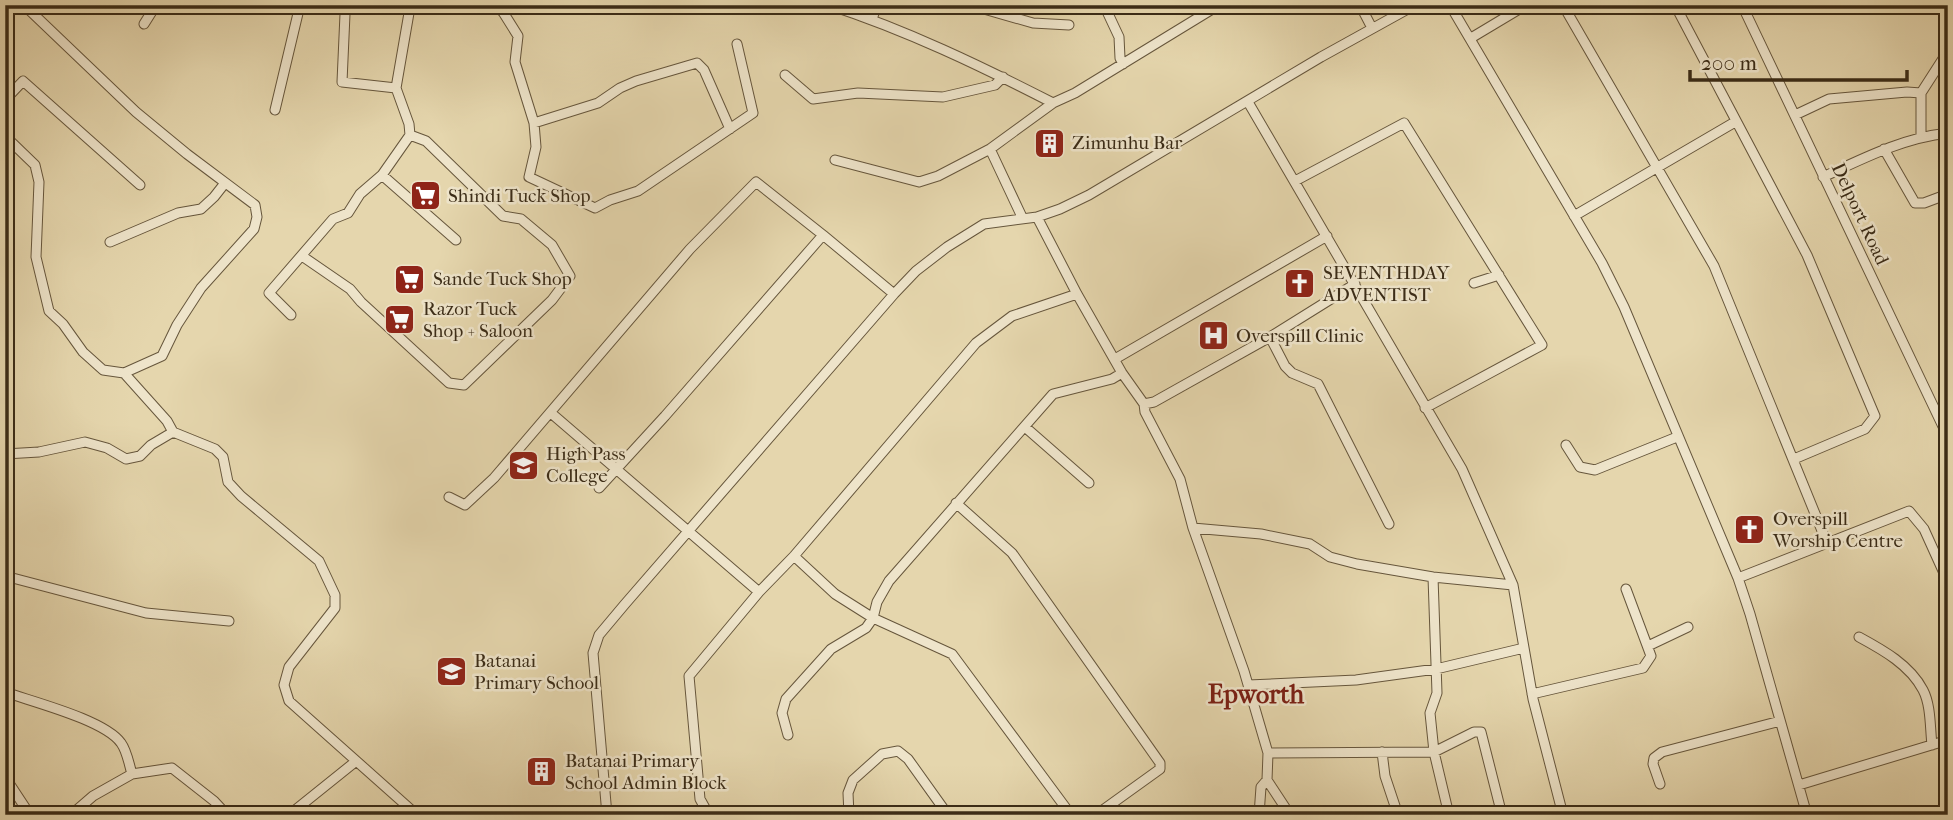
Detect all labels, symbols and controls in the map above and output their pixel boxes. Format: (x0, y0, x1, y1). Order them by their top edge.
scale bar (1690, 38, 1908, 82)
text: 200 m (1701, 51, 1757, 75)
building icon: Zimunhu Bar (1032, 126, 1066, 160)
place label: Zimunhu Bar (1072, 132, 1183, 154)
street label: Delport Road (1827, 159, 1894, 269)
supermarket icon: Shindi Tuck Shop (408, 179, 442, 213)
place label: Shindi Tuck Shop (448, 185, 591, 207)
supermarket icon: Sande Tuck Shop (393, 262, 427, 296)
place label: SEVENTHDAY ADVENTIST (1322, 262, 1450, 306)
church icon: SEVENTHDAY ADVENTIST (1283, 267, 1317, 301)
place label: Sande Tuck Shop (433, 268, 572, 290)
place label: Razor Tuck Shop + Saloon (423, 298, 533, 342)
supermarket icon: Razor Tuck Shop + Saloon (383, 303, 417, 337)
hospital icon: Overspill Clinic (1196, 319, 1230, 353)
place label: Overspill Clinic (1236, 325, 1364, 347)
place label: High Pass College (546, 443, 626, 487)
school or university icon: High Pass College (506, 448, 540, 482)
place label: Overspill Worship Centre (1772, 508, 1903, 552)
church icon: Overspill Worship Centre (1733, 513, 1767, 547)
place label: Batanai Primary School (474, 650, 599, 694)
school or university icon: Batanai Primary School (434, 655, 468, 689)
district label: Epworth (1208, 679, 1305, 710)
place label: Batanai Primary School Admin Block (565, 750, 727, 794)
building icon: Batanai Primary School Admin Block (525, 755, 559, 789)

